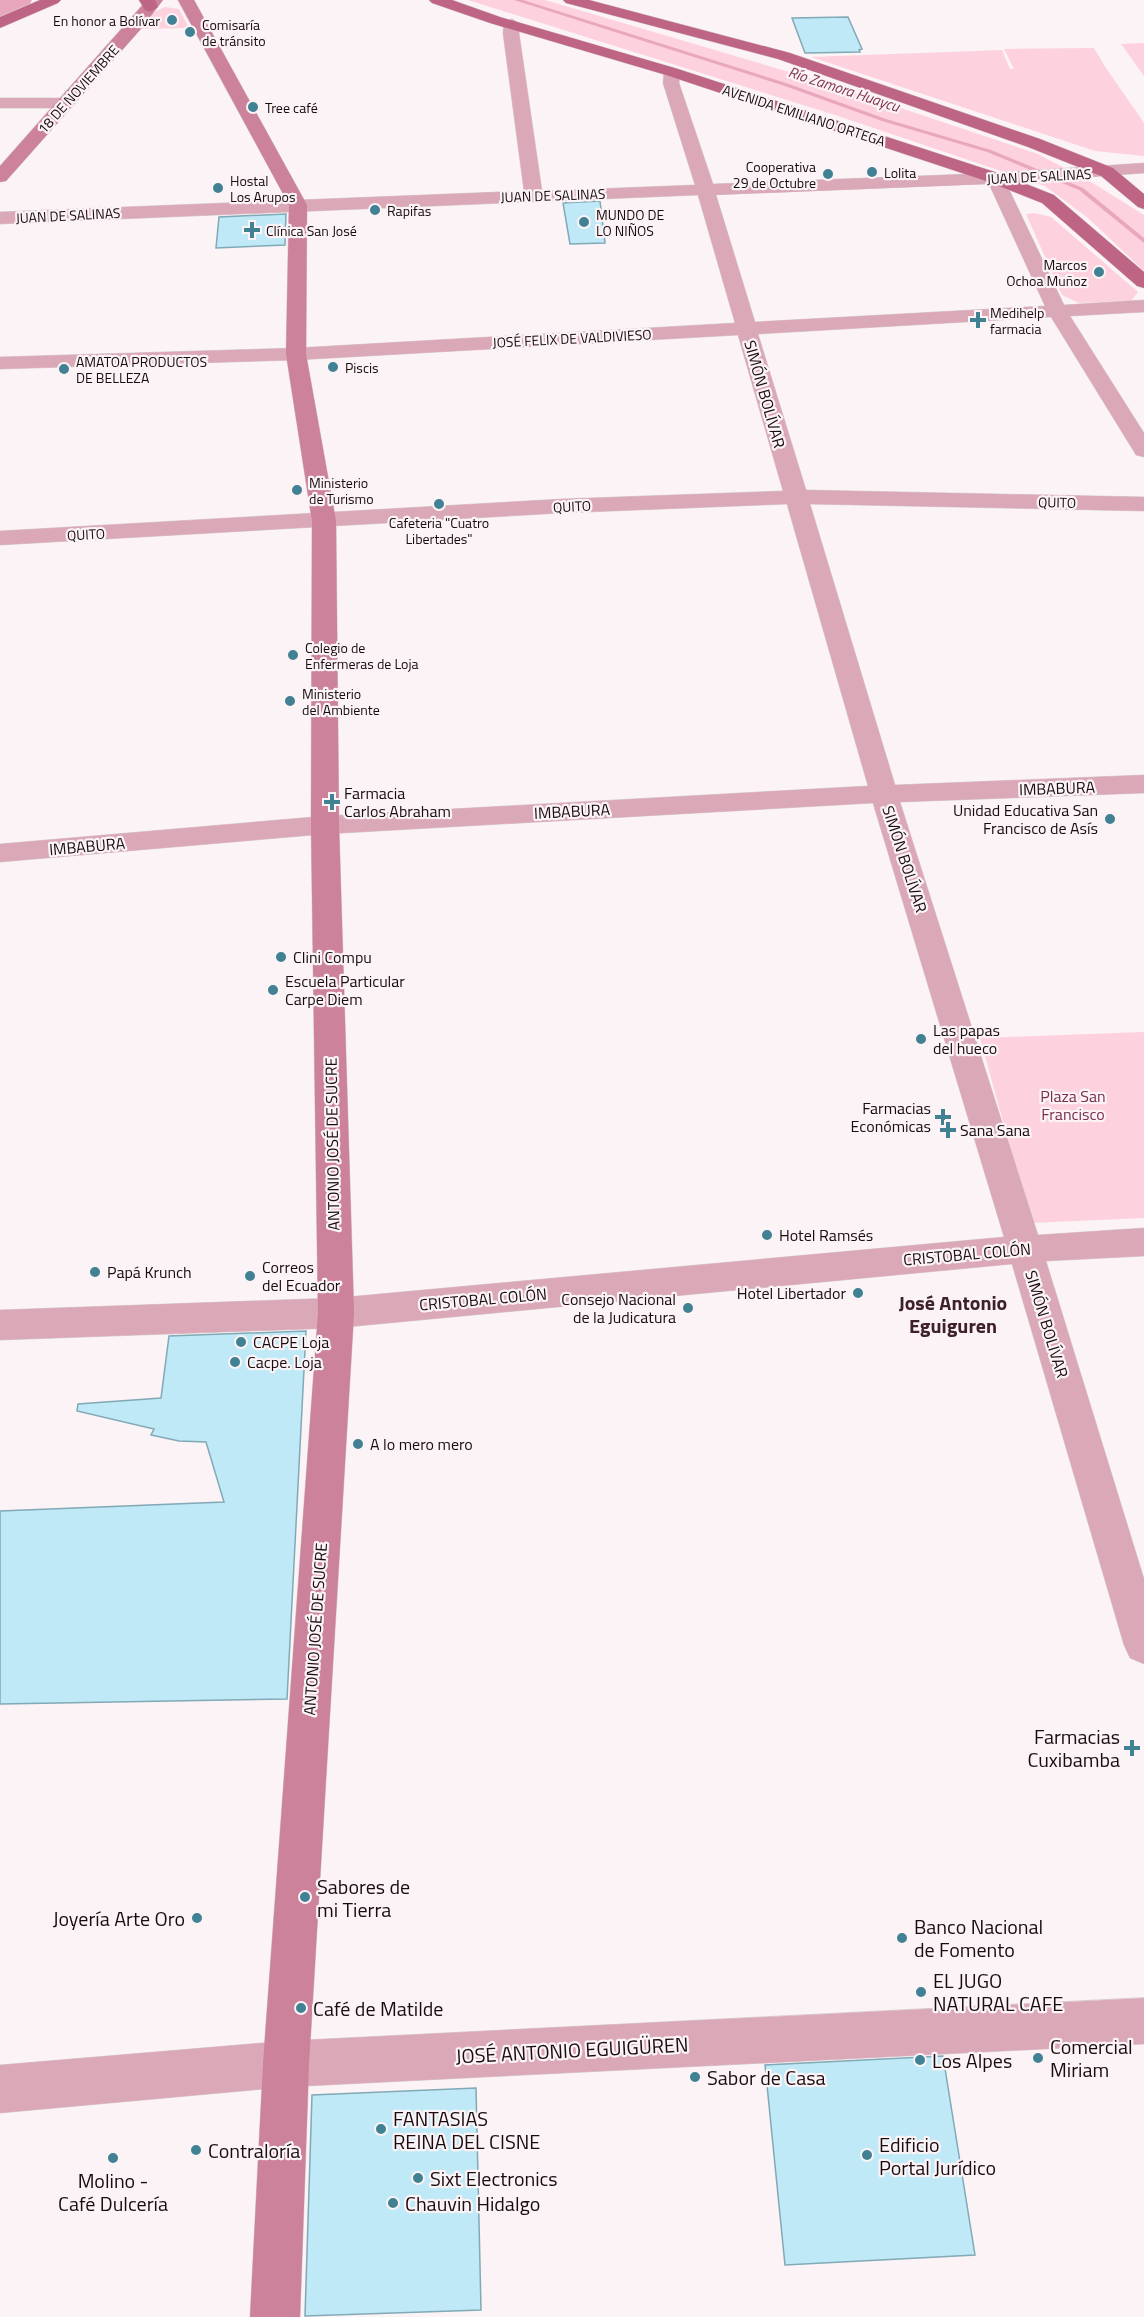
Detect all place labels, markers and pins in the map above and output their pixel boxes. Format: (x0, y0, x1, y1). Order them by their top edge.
place label: En honor a Bolívar (53, 10, 160, 31)
marker: En honor a Bolívar (165, 13, 179, 27)
place label: Comisaría de tránsito (202, 14, 266, 51)
marker: Comisaría de tránsito (183, 25, 197, 39)
place label: Tree café (265, 97, 318, 118)
marker: Tree café (246, 100, 260, 114)
place label: Cooperativa 29 de Octubre (733, 156, 816, 193)
place label: Lolita (884, 162, 916, 183)
marker: Lolita (865, 165, 879, 179)
marker: Cooperativa 29 de Octubre (821, 167, 835, 181)
place label: Hostal Los Arupos (230, 170, 296, 207)
marker: Hostal Los Arupos (211, 181, 225, 195)
place label: Rapifas (387, 200, 431, 221)
marker: Rapifas (368, 203, 382, 217)
place label: MUNDO DE LO NIÑOS (596, 204, 665, 241)
marker: MUNDO DE LO NIÑOS (577, 215, 591, 229)
place label: Clínica San José (266, 220, 357, 241)
marker: Clínica San José (243, 221, 261, 239)
place label: Marcos Ochoa Muñoz (1006, 254, 1087, 291)
marker: Marcos Ochoa Muñoz (1092, 265, 1106, 279)
place label: Medihelp farmacia (990, 302, 1044, 339)
marker: Medihelp farmacia (971, 313, 985, 327)
place label: AMATOA PRODUCTOS DE BELLEZA (76, 351, 207, 388)
place label: Piscis (345, 357, 379, 378)
marker: Piscis (326, 360, 340, 374)
marker: AMATOA PRODUCTOS DE BELLEZA (57, 362, 71, 376)
place label: Ministerio de Turismo (309, 472, 374, 509)
marker: Ministerio de Turismo (290, 483, 304, 497)
marker: Cafeteria "Cuatro Libertades" (432, 497, 446, 511)
place label: Cafeteria "Cuatro Libertades" (389, 512, 489, 549)
place label: Colegio de Enfermeras de Loja (305, 637, 419, 674)
marker: Colegio de Enfermeras de Loja (286, 648, 300, 662)
place label: Ministerio del Ambiente (302, 683, 380, 720)
marker: Ministerio del Ambiente (283, 694, 297, 708)
place label: Farmacia Carlos Abraham (344, 781, 451, 823)
marker: Farmacia Carlos Abraham (325, 795, 339, 809)
place label: Unidad Educativa San Francisco de Asís (953, 798, 1098, 840)
marker: Unidad Educativa San Francisco de Asís (1103, 812, 1117, 826)
place label: Clini Compu (293, 945, 372, 969)
marker: Clini Compu (274, 950, 288, 964)
place label: Escuela Particular Carpe Diem (285, 969, 405, 1011)
marker: Escuela Particular Carpe Diem (266, 983, 280, 997)
place label: Las papas del hueco (933, 1018, 1000, 1060)
marker: Las papas del hueco (914, 1032, 928, 1046)
place label: Farmacias Económicas (851, 1096, 931, 1138)
marker: Farmacias Económicas (936, 1110, 950, 1124)
place label: Sana Sana (960, 1118, 1030, 1142)
marker: Sana Sana (941, 1123, 955, 1137)
place label: Hotel Ramsés (779, 1223, 873, 1247)
marker: Hotel Ramsés (760, 1228, 774, 1242)
place label: Correos del Ecuador (262, 1255, 341, 1297)
place label: Papá Krunch (107, 1260, 192, 1284)
marker: Papá Krunch (88, 1265, 102, 1279)
marker: Correos del Ecuador (243, 1269, 257, 1283)
place label: Hotel Libertador (737, 1281, 846, 1305)
marker: Hotel Libertador (851, 1286, 865, 1300)
place label: Consejo Nacional de la Judicatura (561, 1287, 676, 1329)
marker: Consejo Nacional de la Judicatura (681, 1301, 695, 1315)
place label: CACPE Loja (253, 1330, 329, 1354)
marker: CACPE Loja (234, 1335, 248, 1349)
place label: Cacpe. Loja (247, 1350, 322, 1374)
marker: Cacpe. Loja (228, 1355, 242, 1369)
place label: A lo mero mero (370, 1432, 473, 1456)
marker: A lo mero mero (351, 1437, 365, 1451)
place label: Farmacias Cuxibamba (1028, 1721, 1120, 1775)
marker: Farmacias Cuxibamba (1125, 1741, 1139, 1755)
place label: Sabores de mi Tierra (317, 1871, 410, 1925)
marker: Sabores de mi Tierra (298, 1890, 312, 1904)
place label: Joyería Arte Oro (53, 1903, 185, 1934)
marker: Joyería Arte Oro (190, 1911, 204, 1925)
place label: Banco Nacional de Fomento (914, 1911, 1043, 1965)
marker: Banco Nacional de Fomento (895, 1931, 909, 1945)
place label: EL JUGO NATURAL CAFE (933, 1965, 1063, 2019)
marker: EL JUGO NATURAL CAFE (914, 1985, 928, 1999)
place label: Café de Matilde (313, 1993, 443, 2024)
marker: Café de Matilde (294, 2001, 308, 2015)
place label: Comercial Miriam (1050, 2031, 1133, 2085)
place label: Los Alpes (932, 2045, 1012, 2076)
marker: Comercial Miriam (1031, 2051, 1045, 2065)
marker: Los Alpes (913, 2053, 927, 2067)
place label: Sabor de Casa (707, 2062, 826, 2093)
marker: Sabor de Casa (688, 2070, 702, 2084)
place label: FANTASIAS REINA DEL CISNE (393, 2103, 540, 2157)
marker: FANTASIAS REINA DEL CISNE (374, 2122, 388, 2136)
place label: Edificio Portal Jurídico (879, 2129, 996, 2183)
place label: Contraloría (208, 2135, 300, 2166)
marker: Contraloría (189, 2143, 203, 2157)
marker: Edificio Portal Jurídico (860, 2148, 874, 2162)
marker: Molino - Café Dulcería (106, 2151, 120, 2165)
place label: Sixt Electronics (430, 2163, 558, 2194)
place label: Molino - Café Dulcería (58, 2165, 168, 2219)
marker: Sixt Electronics (411, 2171, 425, 2185)
place label: Chauvin Hidalgo (405, 2188, 540, 2219)
marker: Chauvin Hidalgo (386, 2196, 400, 2210)

